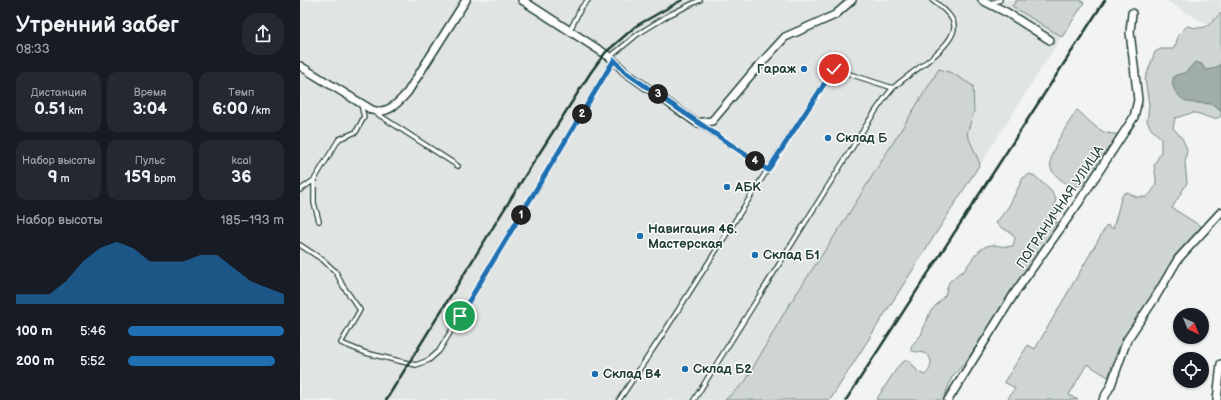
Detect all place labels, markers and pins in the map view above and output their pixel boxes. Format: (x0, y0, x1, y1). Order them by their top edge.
pin (817, 52, 851, 86)
place label: Гараж (757, 61, 797, 77)
marker: Гараж (799, 64, 809, 74)
pin: 3 (648, 84, 668, 104)
pin: 2 (572, 104, 592, 124)
place label: Склад Б (836, 130, 888, 146)
marker: Склад Б (823, 133, 833, 143)
pin: 4 (745, 151, 765, 171)
place label: АБК (734, 179, 761, 195)
marker: АБК (722, 182, 732, 192)
pin: 1 (511, 205, 531, 225)
place label: Навигация 46. Мастерская (648, 221, 737, 252)
marker: Навигация 46. Мастерская (635, 231, 645, 241)
place label: Склад Б1 (763, 247, 820, 263)
marker: Склад Б1 (750, 250, 760, 260)
pin (443, 299, 477, 333)
place label: Склад Б2 (693, 361, 752, 377)
marker: Склад Б2 (680, 364, 690, 374)
place label: Склад В4 (603, 366, 661, 382)
marker: Склад В4 (590, 369, 600, 379)

